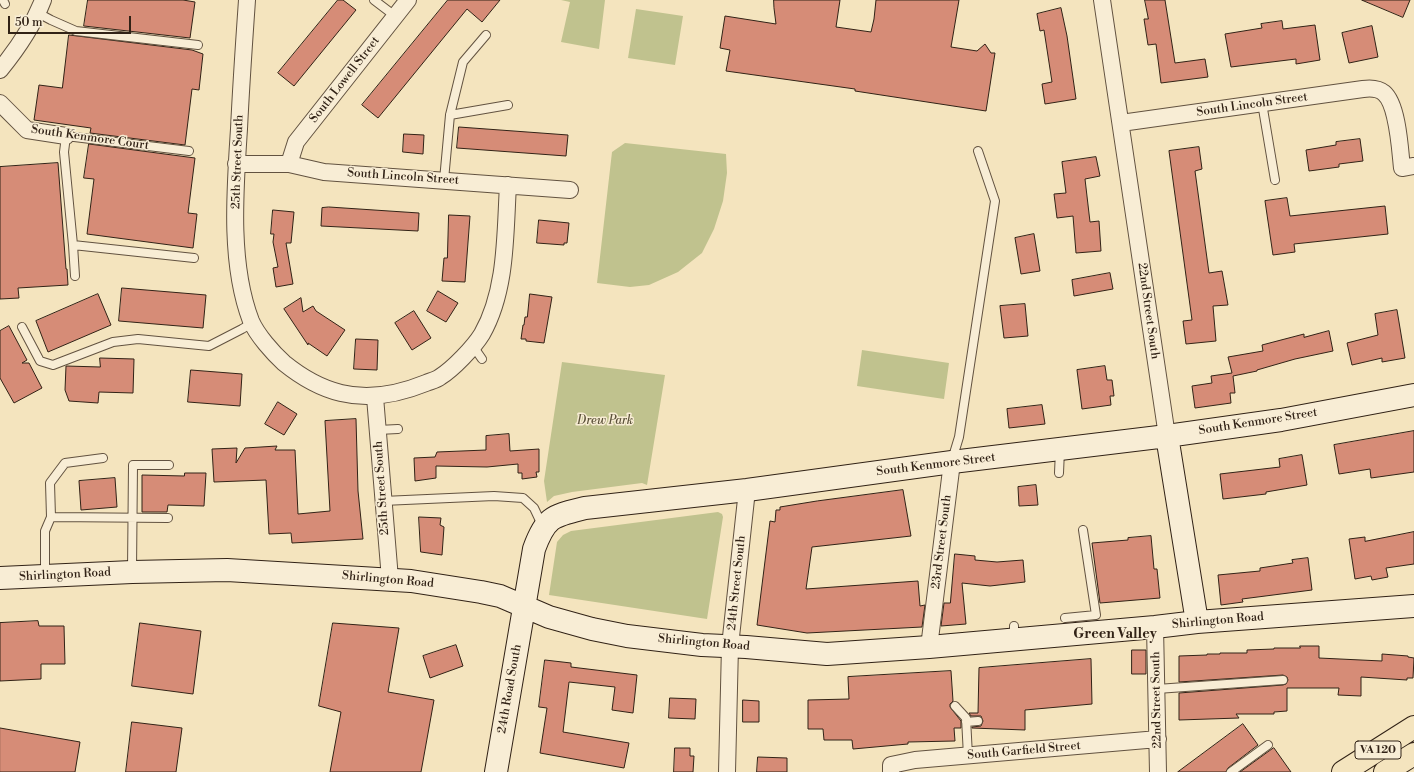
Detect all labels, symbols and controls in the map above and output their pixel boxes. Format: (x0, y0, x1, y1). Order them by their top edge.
scale bar (10, 8, 133, 34)
text: 50 m (15, 15, 43, 30)
street label: South Lowell Street (307, 34, 383, 126)
street label: South Lincoln Street (1195, 90, 1309, 120)
street label: 25th Street South (229, 115, 247, 209)
street label: South Kenmore Court (30, 123, 150, 153)
street label: South Lincoln Street (347, 166, 459, 188)
street label: 22nd Street South (1134, 262, 1162, 360)
street label: South Kenmore Street (1198, 406, 1318, 438)
park label: Drew Park (577, 414, 633, 428)
street label: 25th Street South (372, 440, 392, 536)
street label: South Kenmore Street (876, 451, 996, 479)
street label: 23rd Street South (929, 494, 955, 590)
street label: 24th Street South (725, 535, 749, 631)
street label: Shirlington Road (19, 565, 111, 585)
street label: Shirlington Road (341, 569, 435, 591)
street label: Shirlington Road (1171, 610, 1265, 632)
district label: Green Valley (1073, 627, 1157, 643)
street label: Shirlington Road (657, 632, 751, 654)
street label: 24th Road South (495, 643, 525, 735)
street label: 22nd Street South (1149, 651, 1165, 749)
street label: South Garfield Street (967, 739, 1081, 763)
road number: VA 120 (1355, 741, 1401, 759)

